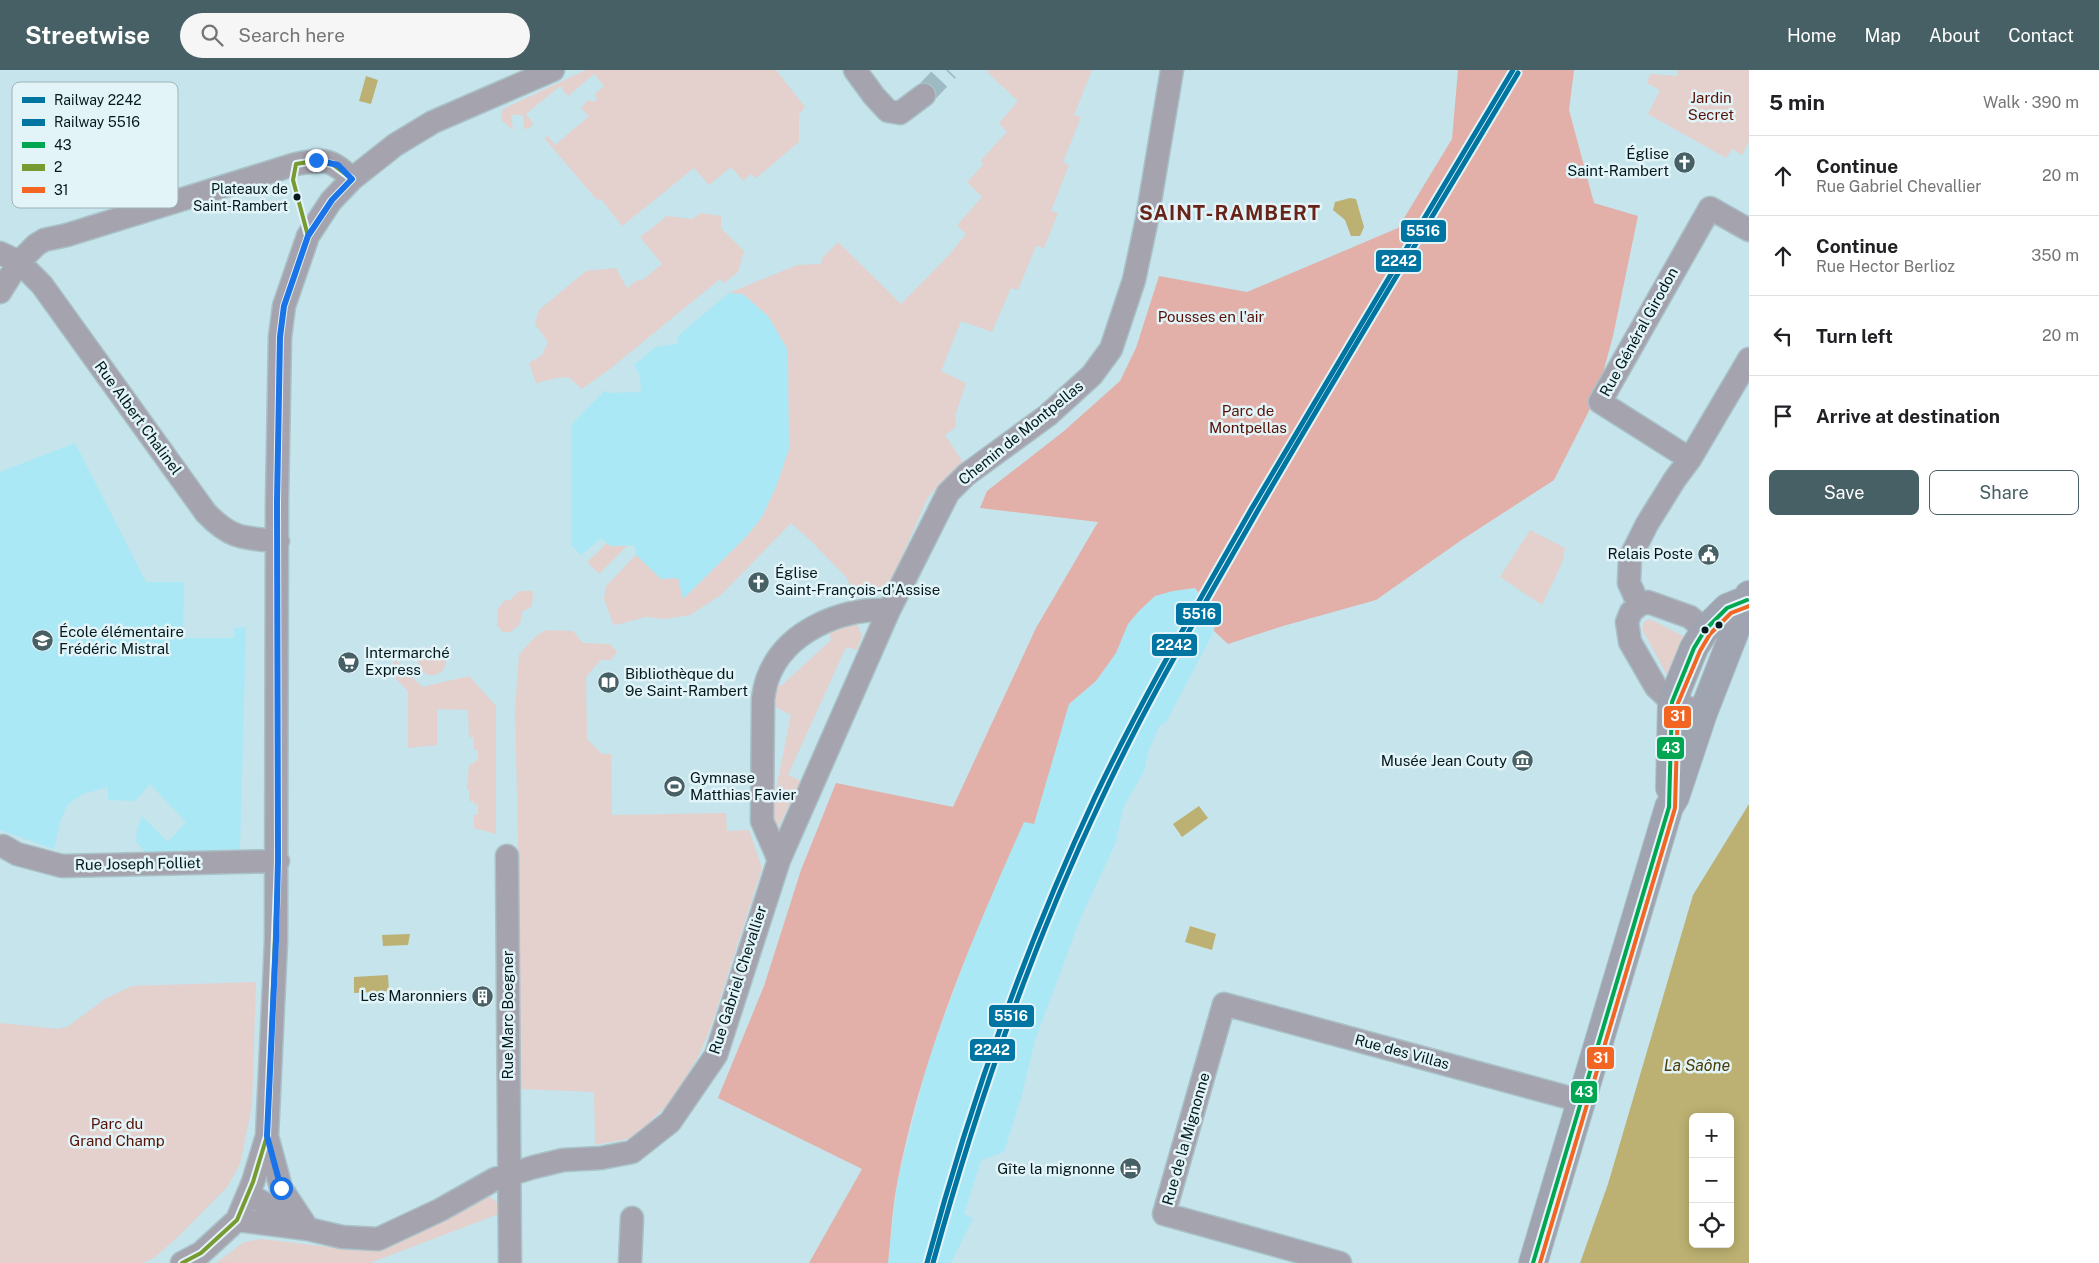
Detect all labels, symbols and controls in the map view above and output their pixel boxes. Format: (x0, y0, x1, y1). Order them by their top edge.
search box (180, 13, 530, 58)
text: Streetwise (25, 21, 150, 49)
icon: search (198, 21, 226, 49)
text: Search here (238, 24, 345, 46)
text: Home (1787, 25, 1837, 46)
text: Map (1865, 25, 1901, 46)
text: About (1929, 25, 1980, 46)
text: Contact (2008, 25, 2074, 46)
legend (12, 82, 178, 208)
park label: Jardin Secret (1688, 89, 1734, 123)
text: 5 min (1769, 90, 1825, 115)
text: Railway 2242 (54, 92, 142, 108)
text: Walk · 390 m (1983, 93, 2079, 112)
text: Railway 5516 (54, 114, 140, 130)
text: 43 (54, 137, 72, 153)
place label: Église Saint-Rambert (1567, 145, 1669, 179)
route end (305, 149, 328, 172)
church icon: Église Saint-Rambert (1673, 151, 1697, 175)
text: Continue (1816, 155, 1898, 177)
text: 2 (54, 159, 62, 175)
icon: ahead (1769, 162, 1797, 190)
text: 20 m (2042, 166, 2079, 185)
text: Rue Gabriel Chevallier (1816, 177, 1982, 196)
place label: Plateaux de Saint-Rambert (193, 181, 288, 214)
text: 31 (54, 182, 69, 198)
marker: Plateaux de Saint-Rambert (292, 192, 302, 202)
district label: SAINT-RAMBERT (1139, 201, 1321, 225)
line badge: 5516 (1400, 219, 1447, 243)
text: 5516 (1406, 223, 1440, 239)
text: Continue (1816, 235, 1898, 257)
icon: ahead (1769, 242, 1797, 270)
text: 350 m (2031, 246, 2079, 265)
line badge: 2242 (1375, 249, 1422, 273)
text: 2242 (1381, 253, 1417, 269)
text: Rue Hector Berlioz (1816, 257, 1955, 276)
street label: Rue Général Girodon (1596, 264, 1681, 399)
park label: Pousses en l'air (1158, 308, 1264, 325)
icon: left (1769, 322, 1797, 350)
text: Turn left (1816, 325, 1893, 347)
text: 20 m (2042, 326, 2079, 345)
street label: Rue Albert Chalinel (92, 358, 185, 478)
street label: Chemin de Montpellas (955, 377, 1086, 488)
park label: Parc de Montpellas (1209, 402, 1287, 436)
icon: arrive (1769, 402, 1797, 430)
text: Arrive at destination (1816, 405, 2000, 427)
button: Save (1769, 470, 1919, 515)
button: Share (1929, 470, 2079, 515)
public building icon: Relais Poste (1697, 542, 1721, 566)
place label: Relais Poste (1608, 545, 1693, 562)
place label: Église Saint-François-d'Assise (775, 564, 940, 598)
church icon: Église Saint-François-d'Assise (747, 570, 771, 594)
line badge: 5516 (1175, 602, 1222, 626)
text: 5516 (1182, 606, 1216, 622)
unlabelled marker (1714, 620, 1724, 630)
place label: École élémentaire Frédéric Mistral (59, 623, 184, 657)
unlabelled marker (1700, 625, 1710, 635)
school or university icon: École élémentaire Frédéric Mistral (31, 629, 55, 653)
line badge: 2242 (1151, 633, 1198, 657)
text: 2242 (1156, 637, 1192, 653)
place label: Intermarché Express (365, 644, 450, 678)
supermarket icon: Intermarché Express (337, 650, 361, 674)
place label: Bibliothèque du 9e Saint-Rambert (625, 665, 748, 699)
library icon: Bibliothèque du 9e Saint-Rambert (597, 671, 621, 695)
line badge: 31 (1663, 705, 1692, 729)
text: 31 (1670, 708, 1686, 724)
line badge: 43 (1656, 736, 1685, 760)
text: 43 (1662, 740, 1680, 756)
museum icon: Musée Jean Couty (1511, 749, 1535, 773)
place label: Musée Jean Couty (1381, 752, 1507, 769)
place label: Gymnase Matthias Favier (690, 769, 796, 803)
sports icon: Gymnase Matthias Favier (662, 775, 686, 799)
street label: Rue Joseph Folliet (75, 854, 201, 873)
street label: Rue Gabriel Chevallier (705, 903, 770, 1056)
street label: Rue Marc Boegner (499, 950, 516, 1080)
building icon: Les Maronniers (471, 984, 495, 1008)
place label: Les Maronniers (360, 987, 467, 1004)
line badge: 5516 (988, 1004, 1035, 1028)
text: 5516 (994, 1008, 1028, 1024)
street label: Rue des Villas (1353, 1031, 1451, 1072)
line badge: 2242 (969, 1038, 1016, 1062)
text: 2242 (974, 1042, 1010, 1058)
line badge: 31 (1586, 1046, 1615, 1070)
text: 31 (1593, 1050, 1609, 1066)
water label: La Saône (1664, 1056, 1730, 1075)
street label: Rue de la Mignonne (1158, 1071, 1213, 1207)
line badge: 43 (1570, 1080, 1598, 1104)
text: 43 (1575, 1084, 1593, 1100)
map controls (1689, 1113, 1734, 1248)
button: + (1689, 1113, 1734, 1158)
park label: Parc du Grand Champ (69, 1115, 165, 1149)
hotel icon: Gîte la mignonne (1119, 1157, 1143, 1181)
button: − (1689, 1158, 1734, 1203)
place label: Gîte la mignonne (997, 1160, 1115, 1177)
route start (270, 1177, 293, 1200)
button: locate (1689, 1203, 1734, 1248)

